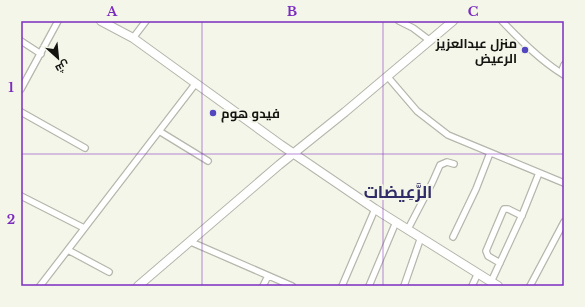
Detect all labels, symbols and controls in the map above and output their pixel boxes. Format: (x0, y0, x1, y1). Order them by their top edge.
text: A (106, 3, 118, 20)
text: B (287, 3, 297, 20)
text: C (468, 3, 479, 20)
place label: منزل عبدالعزيز الرعيض (435, 35, 517, 67)
north arrow (38, 38, 78, 78)
marker: منزل عبدالعزيز الرعيض (520, 45, 530, 55)
text: ش (53, 57, 72, 76)
text: 1 (8, 79, 14, 96)
place label: فيدو هوم (221, 105, 280, 123)
marker: فيدو هوم (208, 108, 218, 118)
district label: الرَّعِيضات (364, 182, 432, 203)
text: 2 (7, 211, 15, 228)

